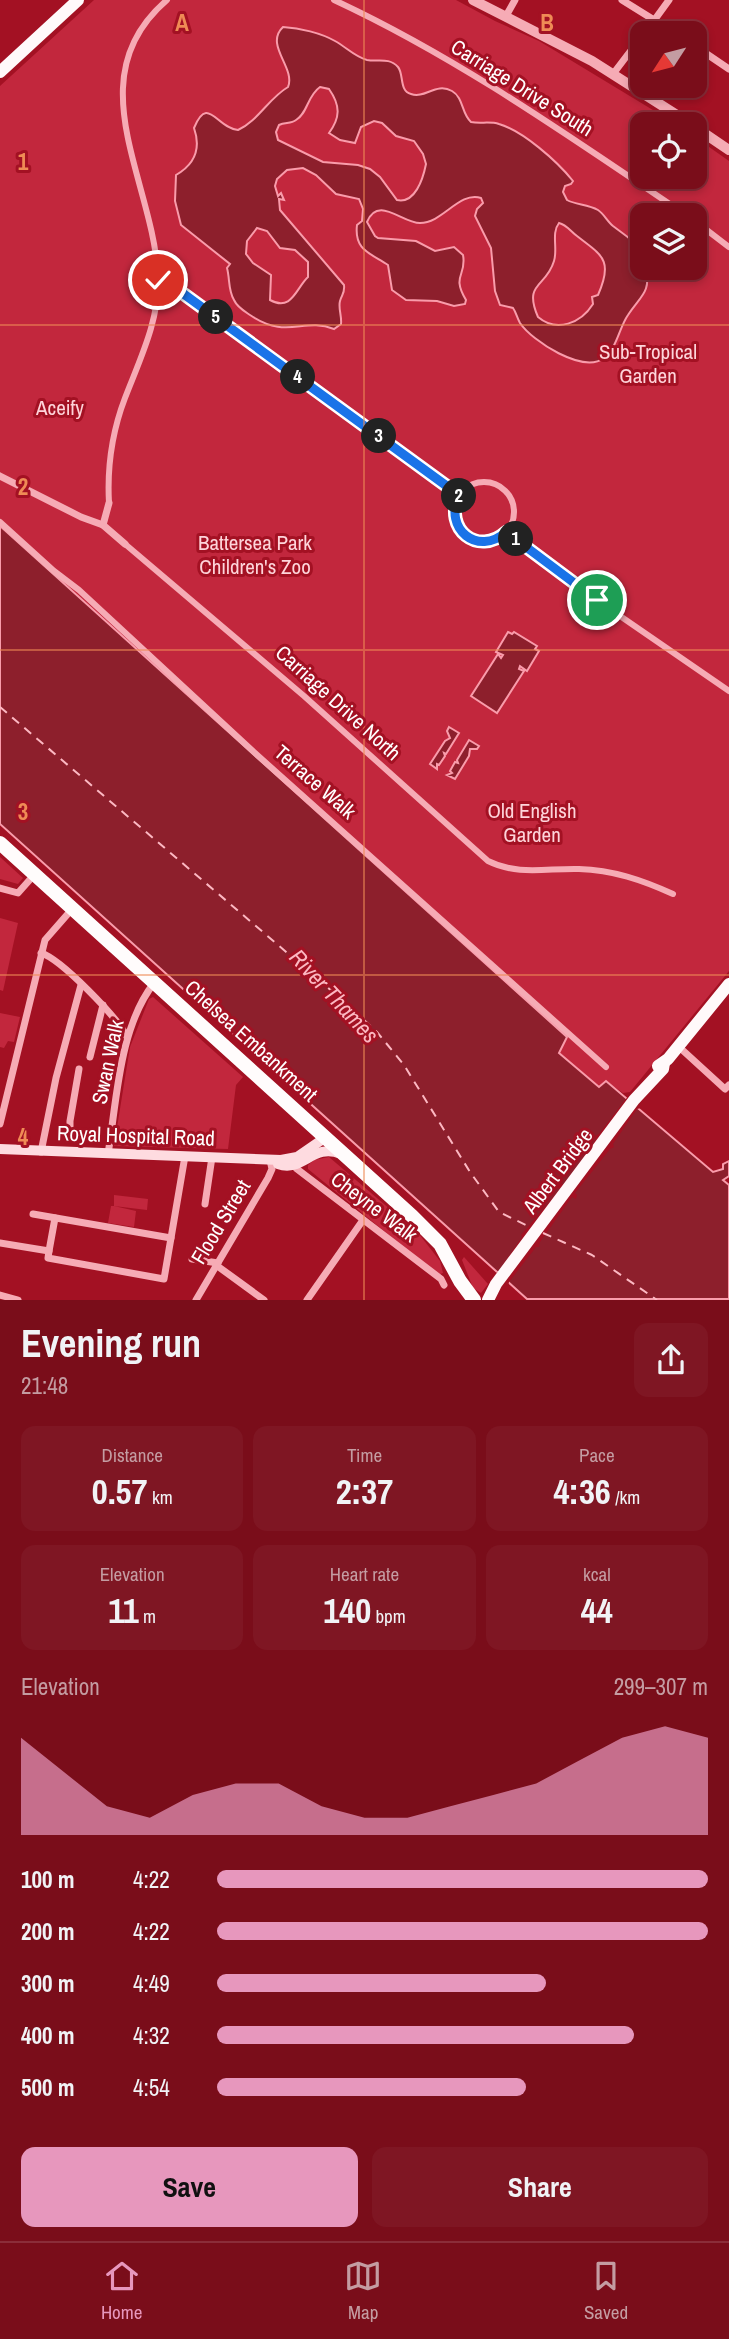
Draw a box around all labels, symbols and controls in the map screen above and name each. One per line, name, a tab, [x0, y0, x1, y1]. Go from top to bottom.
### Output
text: A	[175, 7, 189, 38]
text: B	[540, 7, 554, 38]
north arrow	[630, 21, 707, 98]
map controls	[630, 21, 707, 280]
street label: Carriage Drive South	[446, 32, 599, 143]
button: locate	[630, 112, 707, 189]
text: 1	[18, 146, 29, 177]
button: layers	[630, 203, 707, 280]
pin	[128, 250, 188, 310]
icon: check	[139, 261, 177, 299]
pin: 5	[198, 300, 234, 334]
text: 5	[211, 303, 220, 329]
park label: Sub-Tropical Garden	[599, 337, 697, 390]
pin: 4	[280, 360, 316, 394]
text: 4	[293, 363, 302, 389]
park label: Aceify	[35, 393, 84, 422]
pin: 3	[362, 418, 396, 453]
text: 3	[374, 422, 383, 448]
text: 2	[18, 471, 28, 502]
pin: 2	[442, 478, 476, 514]
text: 2	[454, 482, 463, 508]
pin: 1	[498, 522, 534, 556]
text: 1	[511, 525, 520, 551]
park label: Battersea Park Children's Zoo	[198, 528, 312, 581]
pin	[567, 570, 627, 630]
icon: arrive	[578, 581, 616, 619]
street label: Carriage Drive North	[269, 638, 407, 767]
street label: Terrace Walk	[268, 738, 363, 826]
text: 3	[18, 796, 28, 827]
park label: Old English Garden	[487, 796, 577, 849]
water label: River Thames	[283, 942, 386, 1049]
street label: Chelsea Embankment	[179, 973, 324, 1108]
street label: Swan Walk	[84, 1017, 131, 1107]
street label: Royal Hospital Road	[57, 1118, 215, 1153]
text: 4	[18, 1121, 29, 1152]
street label: Albert Bridge	[515, 1122, 599, 1220]
street label: Cheyne Walk	[325, 1164, 424, 1249]
street label: Flood Street	[184, 1174, 257, 1269]
text: Evening run	[21, 1318, 201, 1369]
button: share	[634, 1323, 708, 1397]
text: 21:48	[21, 1370, 68, 1401]
text: Distance	[101, 1442, 163, 1468]
text: Time	[347, 1442, 382, 1468]
text: Pace	[579, 1442, 615, 1468]
text: 0.57	[92, 1468, 148, 1515]
text: 2:37	[336, 1468, 393, 1515]
text: 4:36	[553, 1468, 611, 1515]
text: km	[148, 1484, 173, 1510]
text: /km	[611, 1484, 640, 1510]
text: Elevation	[100, 1561, 165, 1587]
text: Heart rate	[330, 1561, 399, 1587]
text: kcal	[583, 1561, 611, 1587]
text: 11	[108, 1587, 139, 1634]
text: 140	[323, 1587, 371, 1634]
text: 44	[581, 1587, 613, 1634]
text: m	[139, 1603, 156, 1629]
text: bpm	[371, 1603, 406, 1629]
text: Elevation	[21, 1671, 100, 1702]
text: 299–307 m	[614, 1671, 708, 1702]
text: 100 m	[21, 1864, 74, 1895]
text: 4:22	[133, 1864, 170, 1895]
text: 200 m	[21, 1916, 74, 1947]
text: 4:22	[133, 1916, 170, 1947]
text: 300 m	[21, 1968, 74, 1999]
text: 4:49	[133, 1968, 170, 1999]
text: 400 m	[21, 2020, 74, 2051]
text: 4:32	[133, 2020, 170, 2051]
text: 500 m	[21, 2072, 74, 2103]
text: 4:54	[133, 2072, 170, 2103]
button: Save	[21, 2147, 358, 2227]
button: Share	[372, 2147, 708, 2227]
tab: Home	[101, 2257, 142, 2325]
tab: Map	[344, 2257, 382, 2325]
tab: Saved	[584, 2257, 628, 2325]

